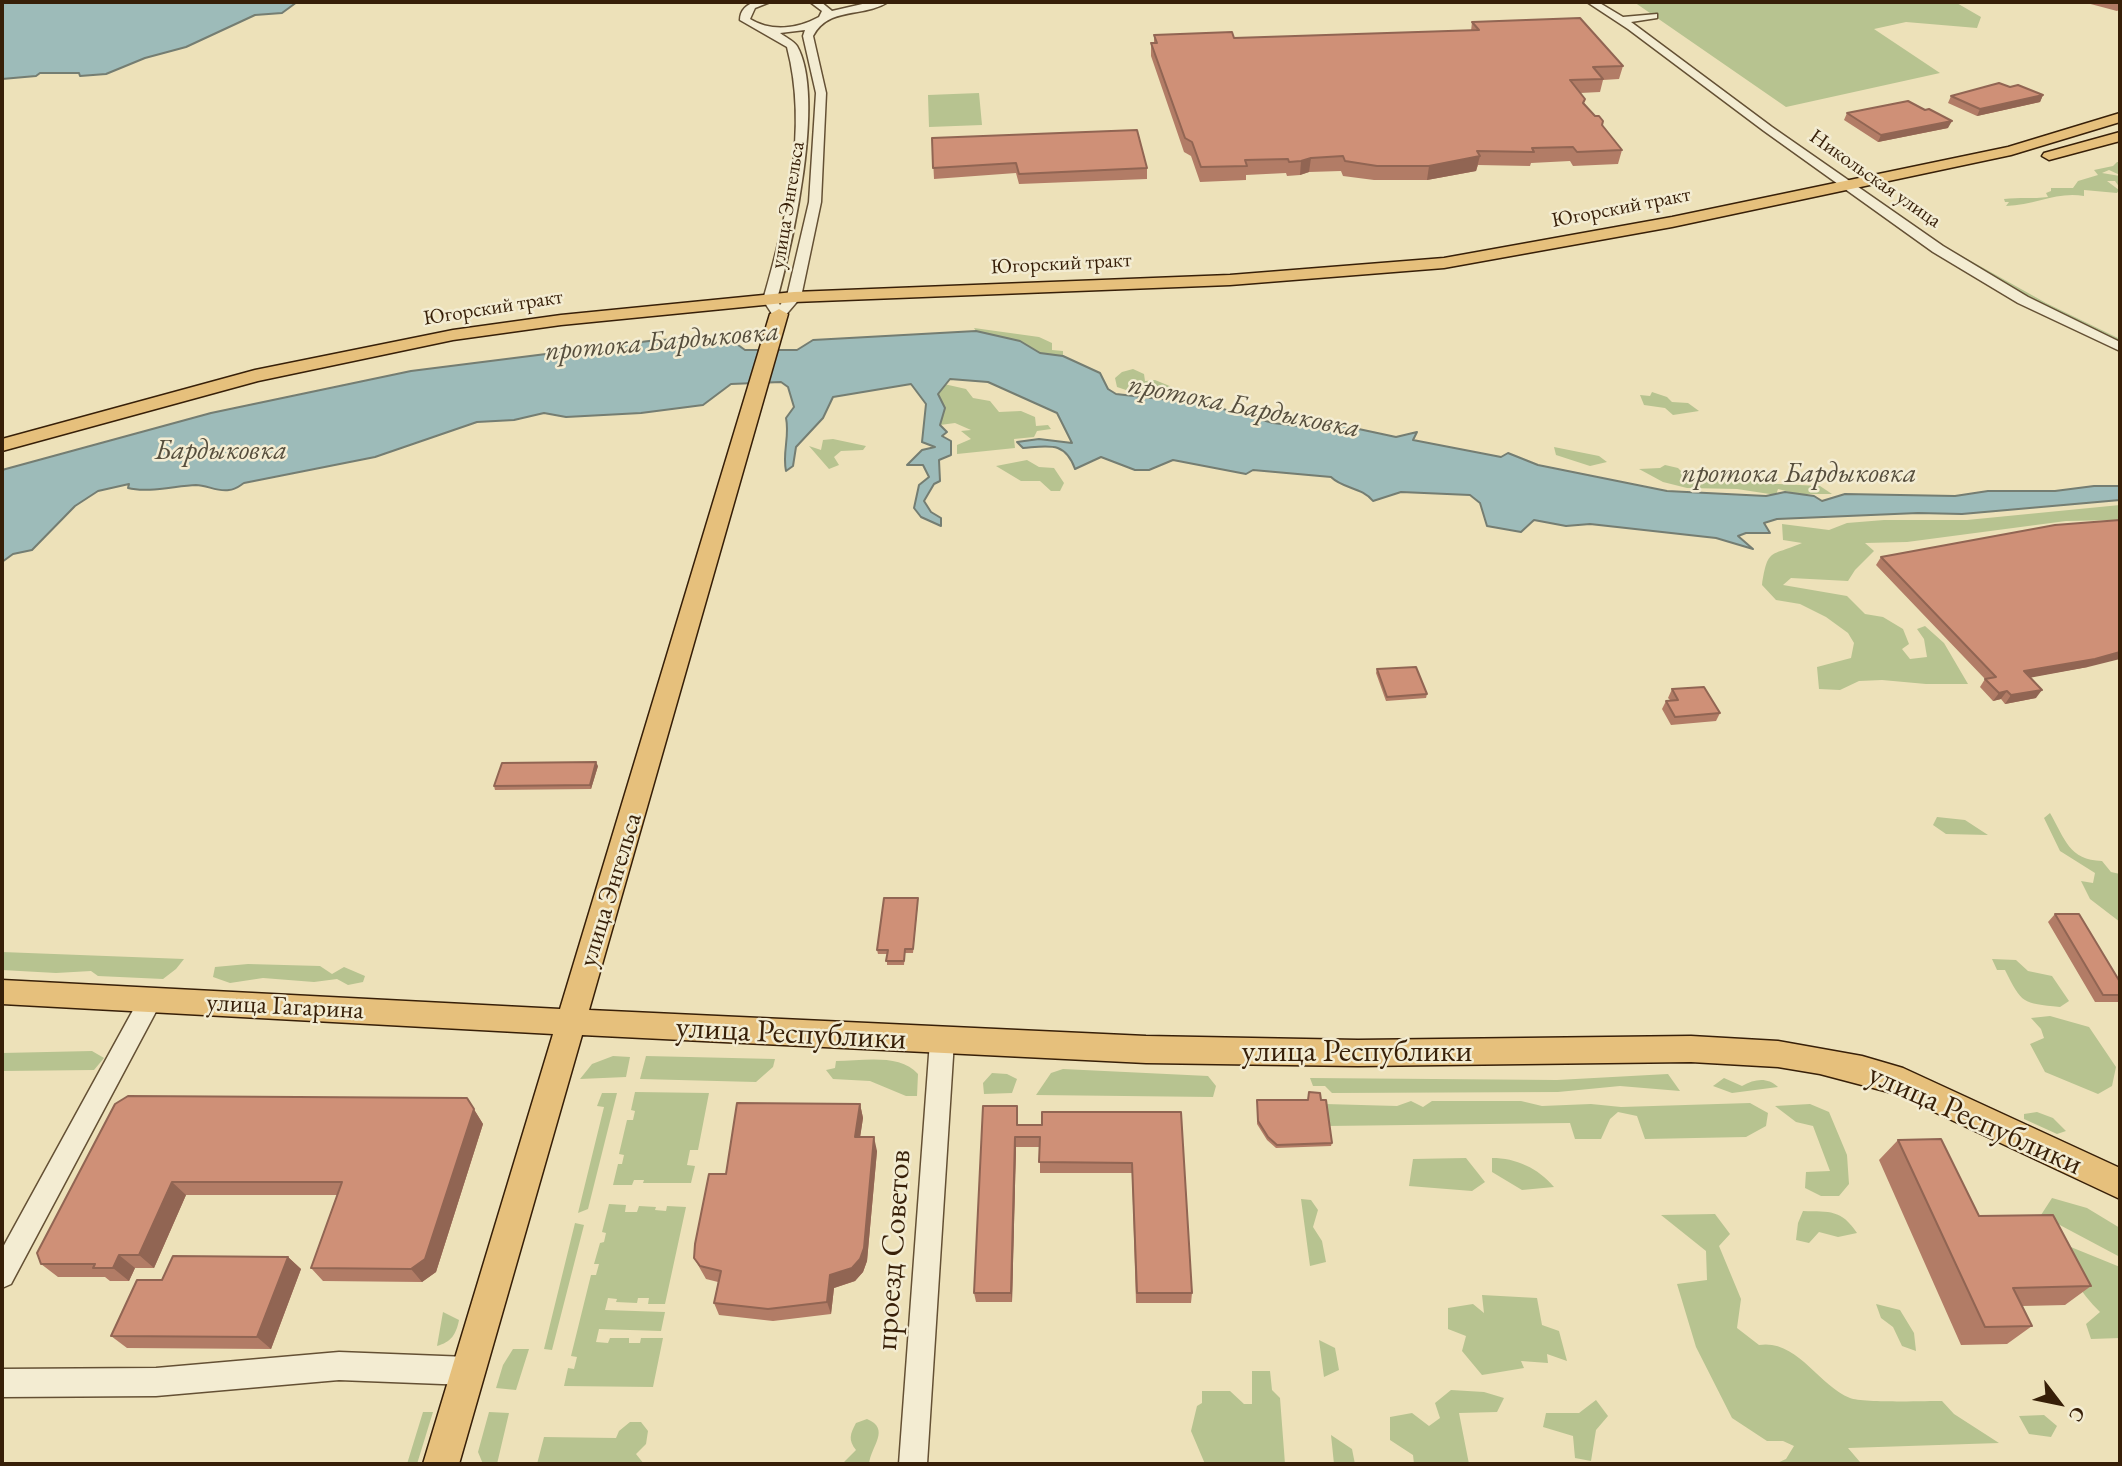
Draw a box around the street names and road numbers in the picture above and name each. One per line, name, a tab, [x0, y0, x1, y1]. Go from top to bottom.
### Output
street label: Никольская улица	[1804, 124, 1946, 234]
street label: улица Энгельса	[765, 139, 811, 271]
street label: Югорский тракт	[1549, 182, 1693, 234]
street label: Югорский тракт	[990, 248, 1132, 280]
street label: Югорский тракт	[421, 285, 565, 331]
street label: улица Энгельса	[573, 809, 649, 971]
street label: улица Гагарина	[205, 987, 365, 1027]
street label: улица Республики	[675, 1009, 907, 1059]
street label: улица Республики	[1242, 1033, 1472, 1071]
street label: улица Республики	[1862, 1056, 2088, 1184]
street label: проезд Советов	[868, 1148, 920, 1352]

